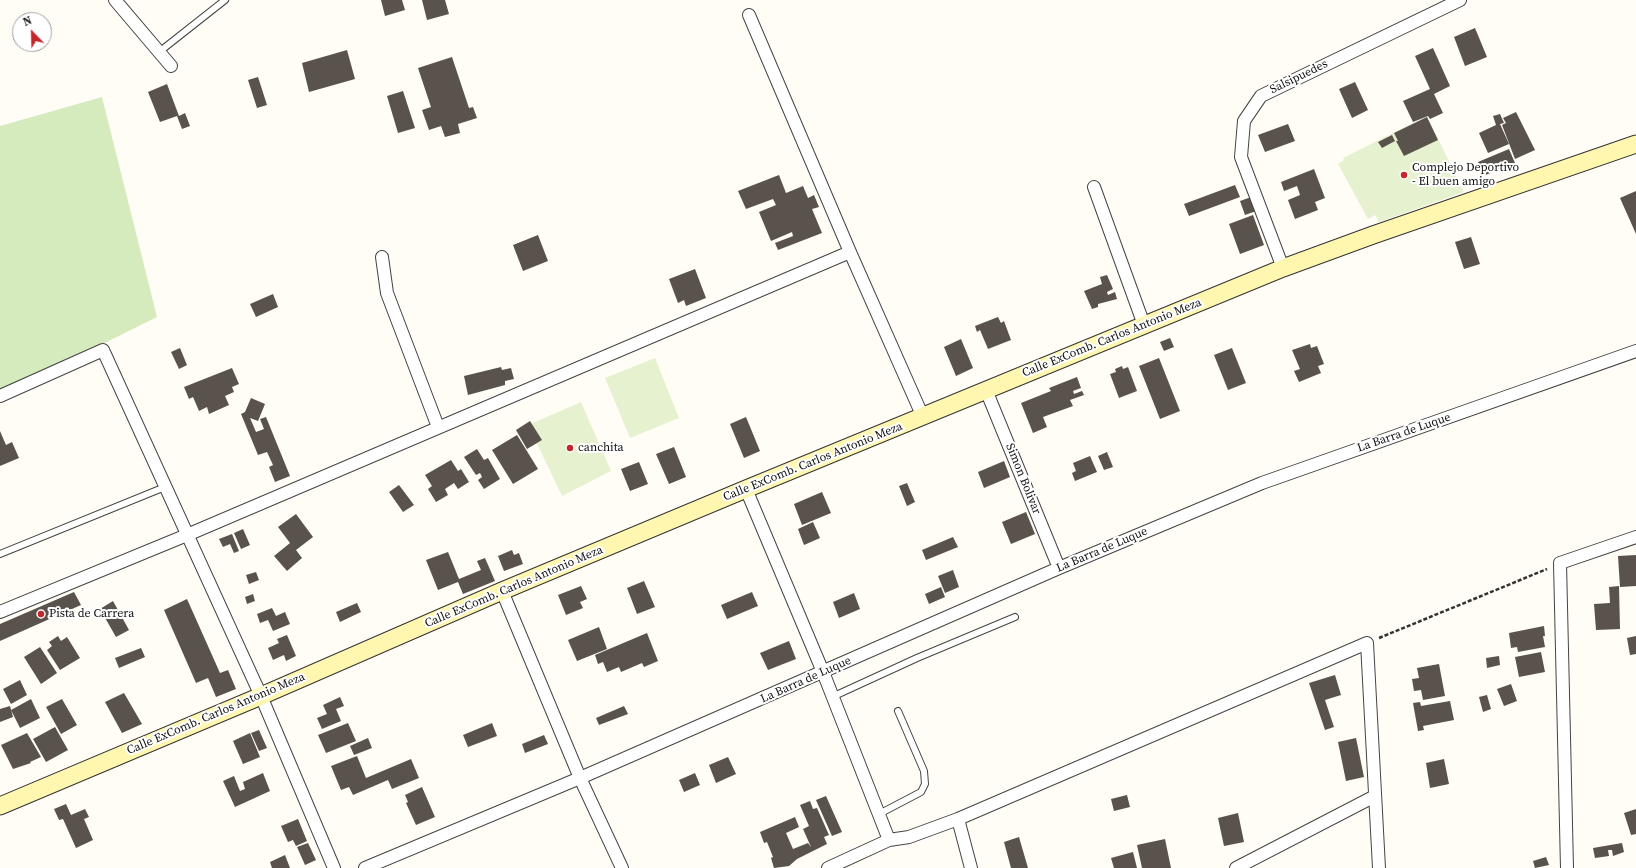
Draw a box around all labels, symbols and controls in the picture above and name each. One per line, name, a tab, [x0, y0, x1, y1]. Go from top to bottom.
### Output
north arrow	[12, 12, 52, 52]
text: N	[21, 13, 34, 30]
street label: Salsipuedes	[1268, 57, 1330, 97]
place label: Complejo Deportivo - El buen amigo	[1412, 161, 1519, 189]
marker: Complejo Deportivo - El buen amigo	[1399, 170, 1409, 180]
street label: Calle ExComb. Carlos Antonio Meza	[1020, 295, 1204, 381]
street label: La Barra de Luque	[1355, 410, 1453, 456]
street label: Calle ExComb. Carlos Antonio Meza	[721, 419, 905, 505]
place label: canchita	[578, 441, 624, 455]
street label: Simon Bolivar	[1002, 441, 1044, 517]
marker: canchita	[565, 443, 575, 453]
street label: La Barra de Luque	[1054, 524, 1150, 576]
street label: Calle ExComb. Carlos Antonio Meza	[423, 543, 605, 631]
place label: Pista de Carrera	[49, 607, 134, 621]
marker: Pista de Carrera	[36, 609, 46, 619]
street label: La Barra de Luque	[758, 654, 854, 706]
street label: Calle ExComb. Carlos Antonio Meza	[125, 670, 307, 758]

